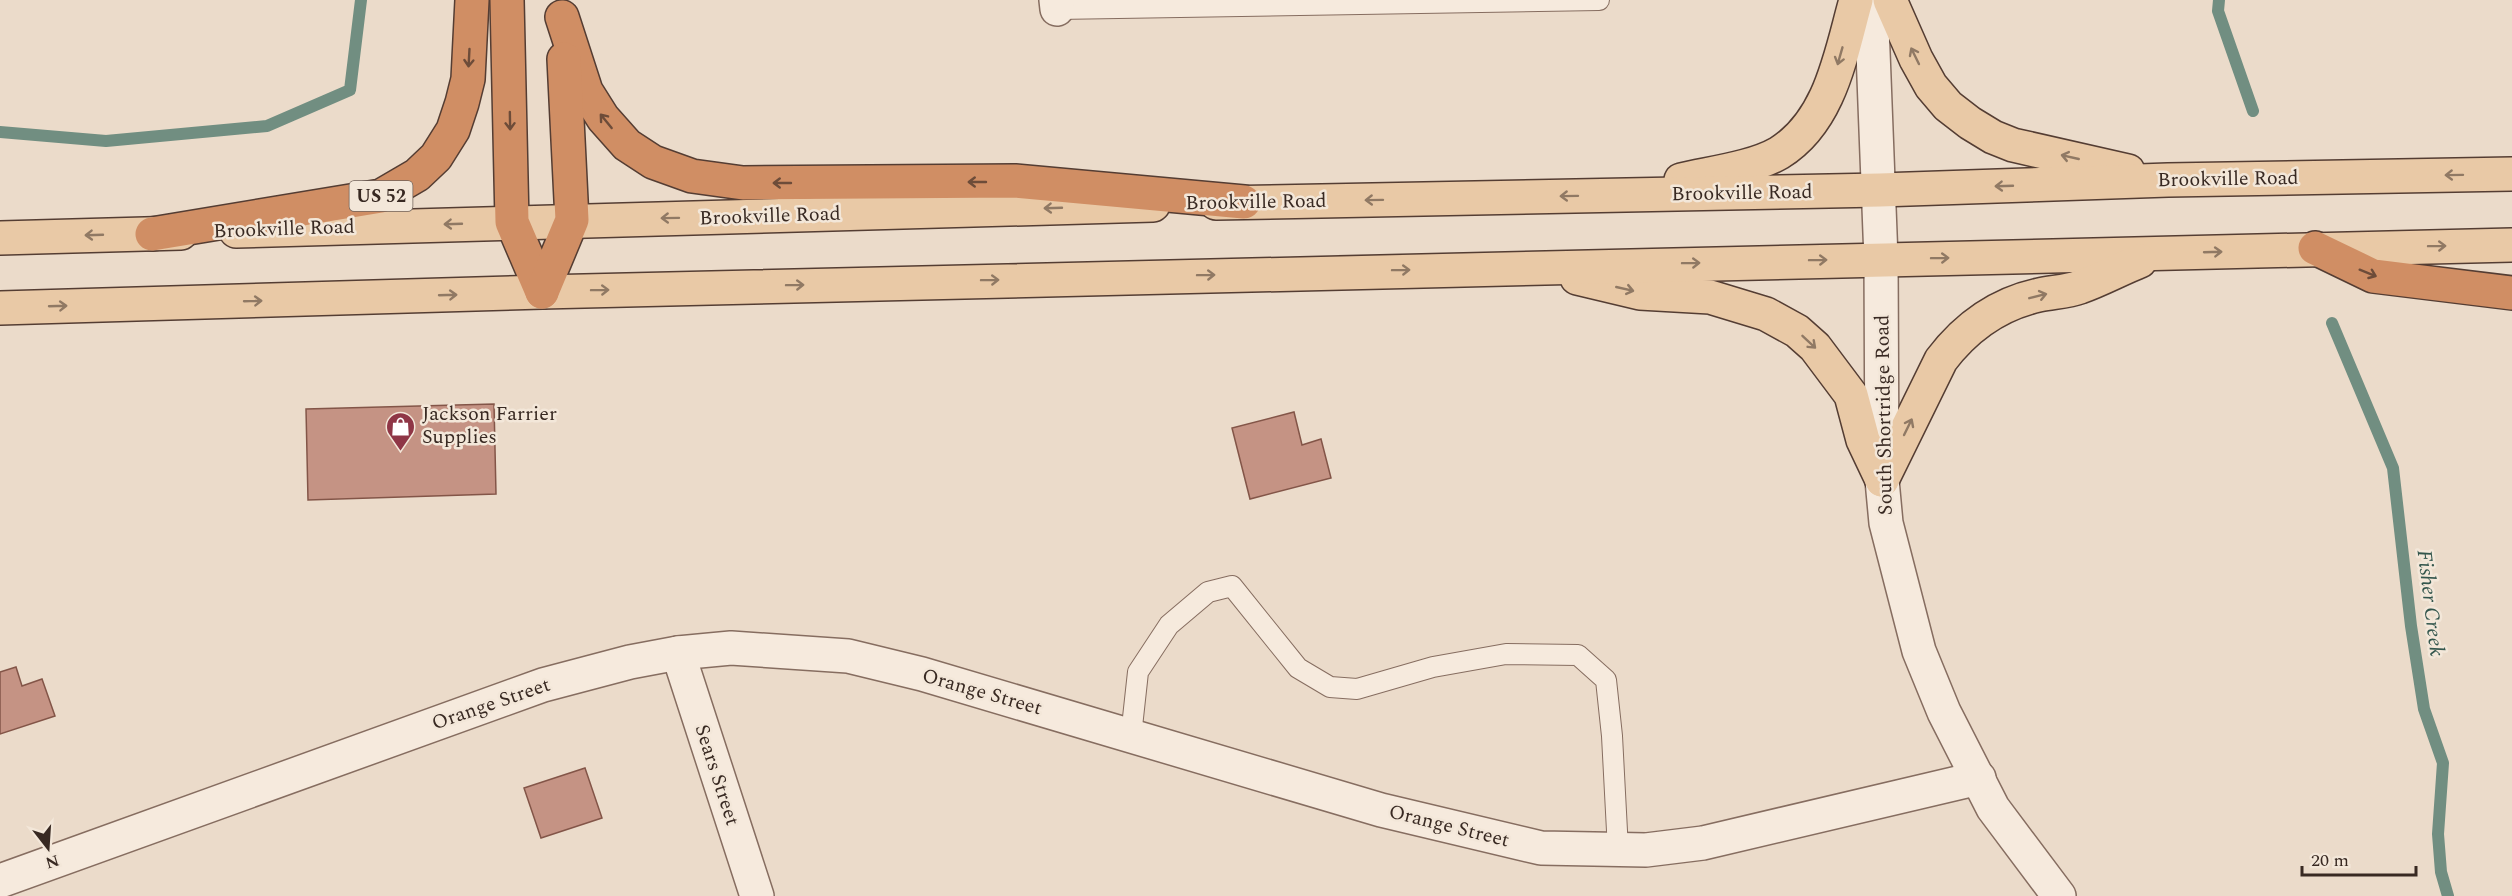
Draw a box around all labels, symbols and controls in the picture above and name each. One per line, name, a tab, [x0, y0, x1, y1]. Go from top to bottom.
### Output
one-way arrow	[1834, 46, 1845, 65]
one-way arrow	[1908, 47, 1920, 65]
one-way arrow	[464, 48, 475, 68]
one-way arrow	[504, 111, 516, 131]
one-way arrow	[600, 113, 613, 129]
one-way arrow	[2061, 150, 2080, 162]
street label: Brookville Road	[2157, 163, 2299, 195]
one-way arrow	[2444, 169, 2464, 181]
one-way arrow	[967, 176, 987, 188]
one-way arrow	[772, 177, 792, 189]
street label: Brookville Road	[1671, 177, 1813, 209]
one-way arrow	[1995, 180, 2015, 191]
road number: US 52	[350, 181, 412, 211]
street label: Brookville Road	[1185, 186, 1327, 218]
one-way arrow	[1560, 190, 1580, 202]
one-way arrow	[1365, 194, 1385, 206]
street label: Brookville Road	[699, 199, 841, 233]
one-way arrow	[1044, 202, 1064, 213]
street label: Brookville Road	[213, 212, 355, 246]
one-way arrow	[660, 213, 680, 224]
one-way arrow	[444, 218, 464, 229]
one-way arrow	[85, 230, 105, 241]
one-way arrow	[2426, 240, 2446, 252]
one-way arrow	[2202, 246, 2222, 257]
one-way arrow	[1929, 252, 1949, 264]
one-way arrow	[1808, 255, 1828, 266]
one-way arrow	[1680, 258, 1700, 269]
one-way arrow	[1390, 265, 1410, 276]
one-way arrow	[2358, 268, 2376, 279]
one-way arrow	[1195, 270, 1215, 281]
one-way arrow	[980, 275, 1000, 286]
one-way arrow	[785, 280, 805, 291]
one-way arrow	[590, 284, 610, 296]
one-way arrow	[1615, 284, 1635, 295]
one-way arrow	[438, 289, 458, 301]
one-way arrow	[2029, 289, 2048, 301]
one-way arrow	[243, 295, 263, 306]
one-way arrow	[48, 301, 68, 312]
street label: South Shortridge Road	[1867, 314, 1901, 516]
one-way arrow	[1801, 335, 1816, 349]
place label: Jackson Farrier Supplies	[422, 399, 557, 452]
shop icon: Jackson Farrier Supplies	[385, 410, 417, 452]
one-way arrow	[1902, 419, 1914, 437]
water label: Fisher Creek	[2408, 548, 2452, 658]
street label: Orange Street	[919, 661, 1045, 723]
street label: Orange Street	[428, 670, 554, 738]
street label: Sears Street	[687, 721, 747, 829]
street label: Orange Street	[1385, 797, 1513, 855]
north arrow	[18, 818, 78, 878]
scale bar	[2302, 839, 2416, 877]
text: 20 m	[2311, 847, 2349, 874]
text: N	[42, 848, 62, 875]

